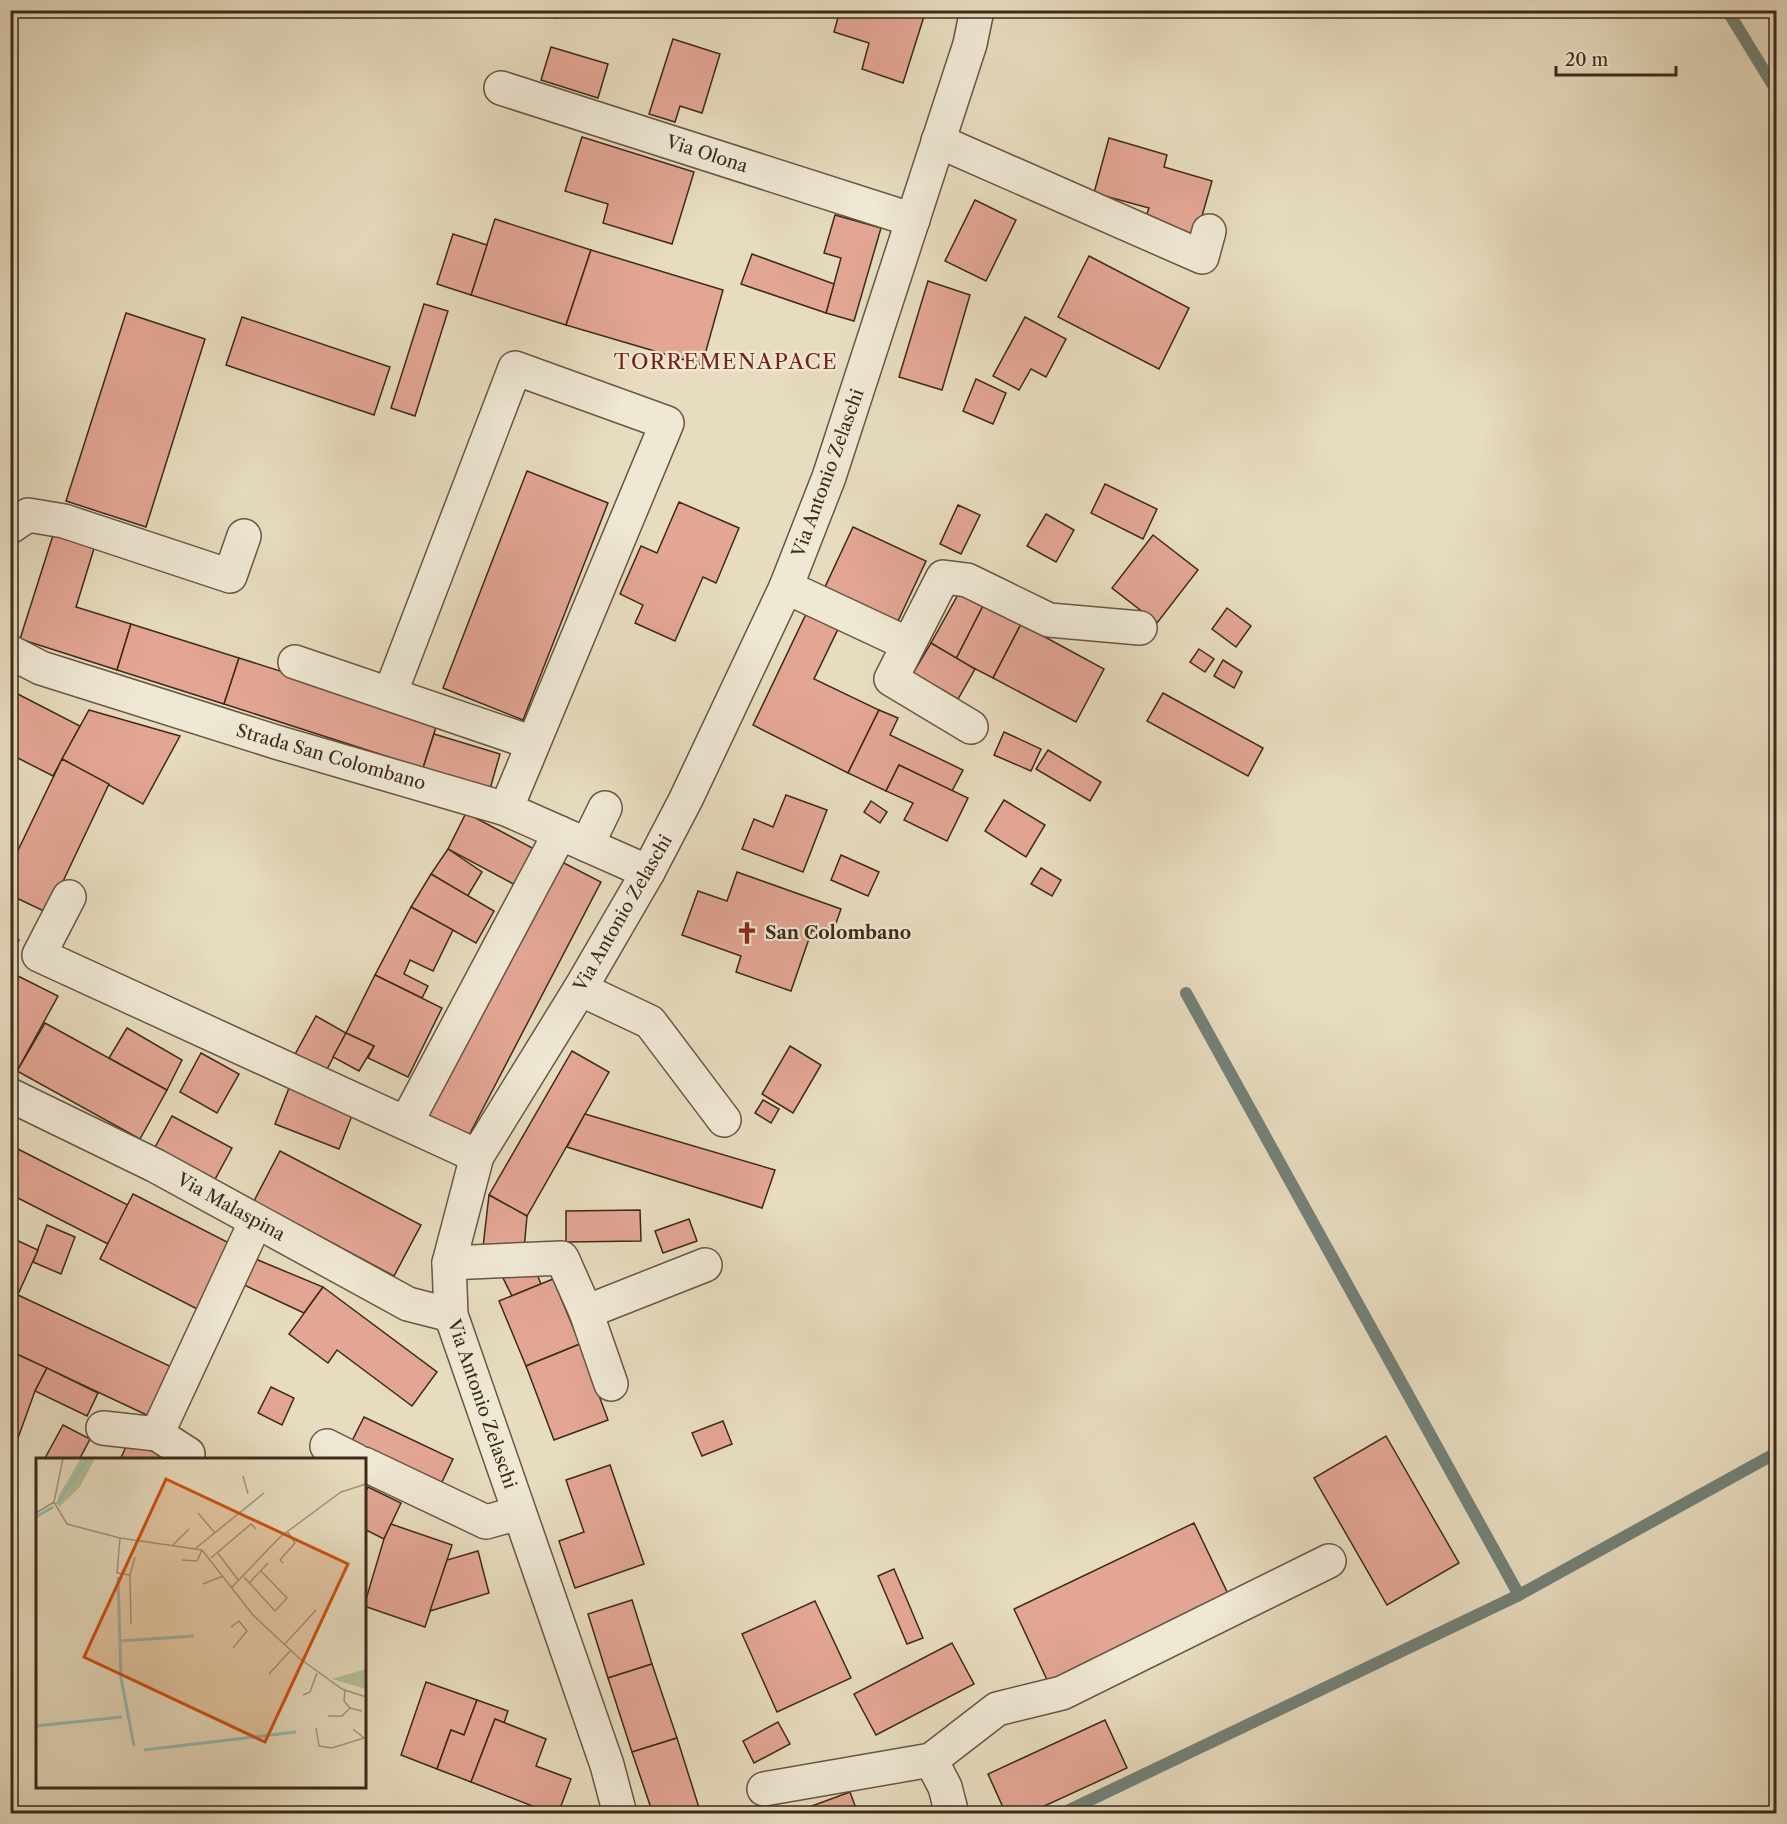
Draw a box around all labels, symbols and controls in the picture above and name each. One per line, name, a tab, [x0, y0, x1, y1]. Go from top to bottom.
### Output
scale bar	[1556, 39, 1676, 77]
text: 20 m	[1565, 49, 1609, 71]
street label: Via Olona	[662, 130, 751, 178]
district label: TORREMENAPACE	[614, 349, 838, 374]
street label: Via Antonio Zelaschi	[787, 385, 869, 561]
street label: Strada San Colombano	[234, 719, 428, 795]
street label: Via Antonio Zelaschi	[569, 830, 677, 996]
church icon: San Colombano	[734, 920, 760, 946]
place label: San Colombano	[765, 922, 911, 944]
street label: Via Malaspina	[172, 1168, 289, 1246]
street label: Via Antonio Zelaschi	[442, 1316, 521, 1492]
inset map	[36, 1458, 366, 1788]

